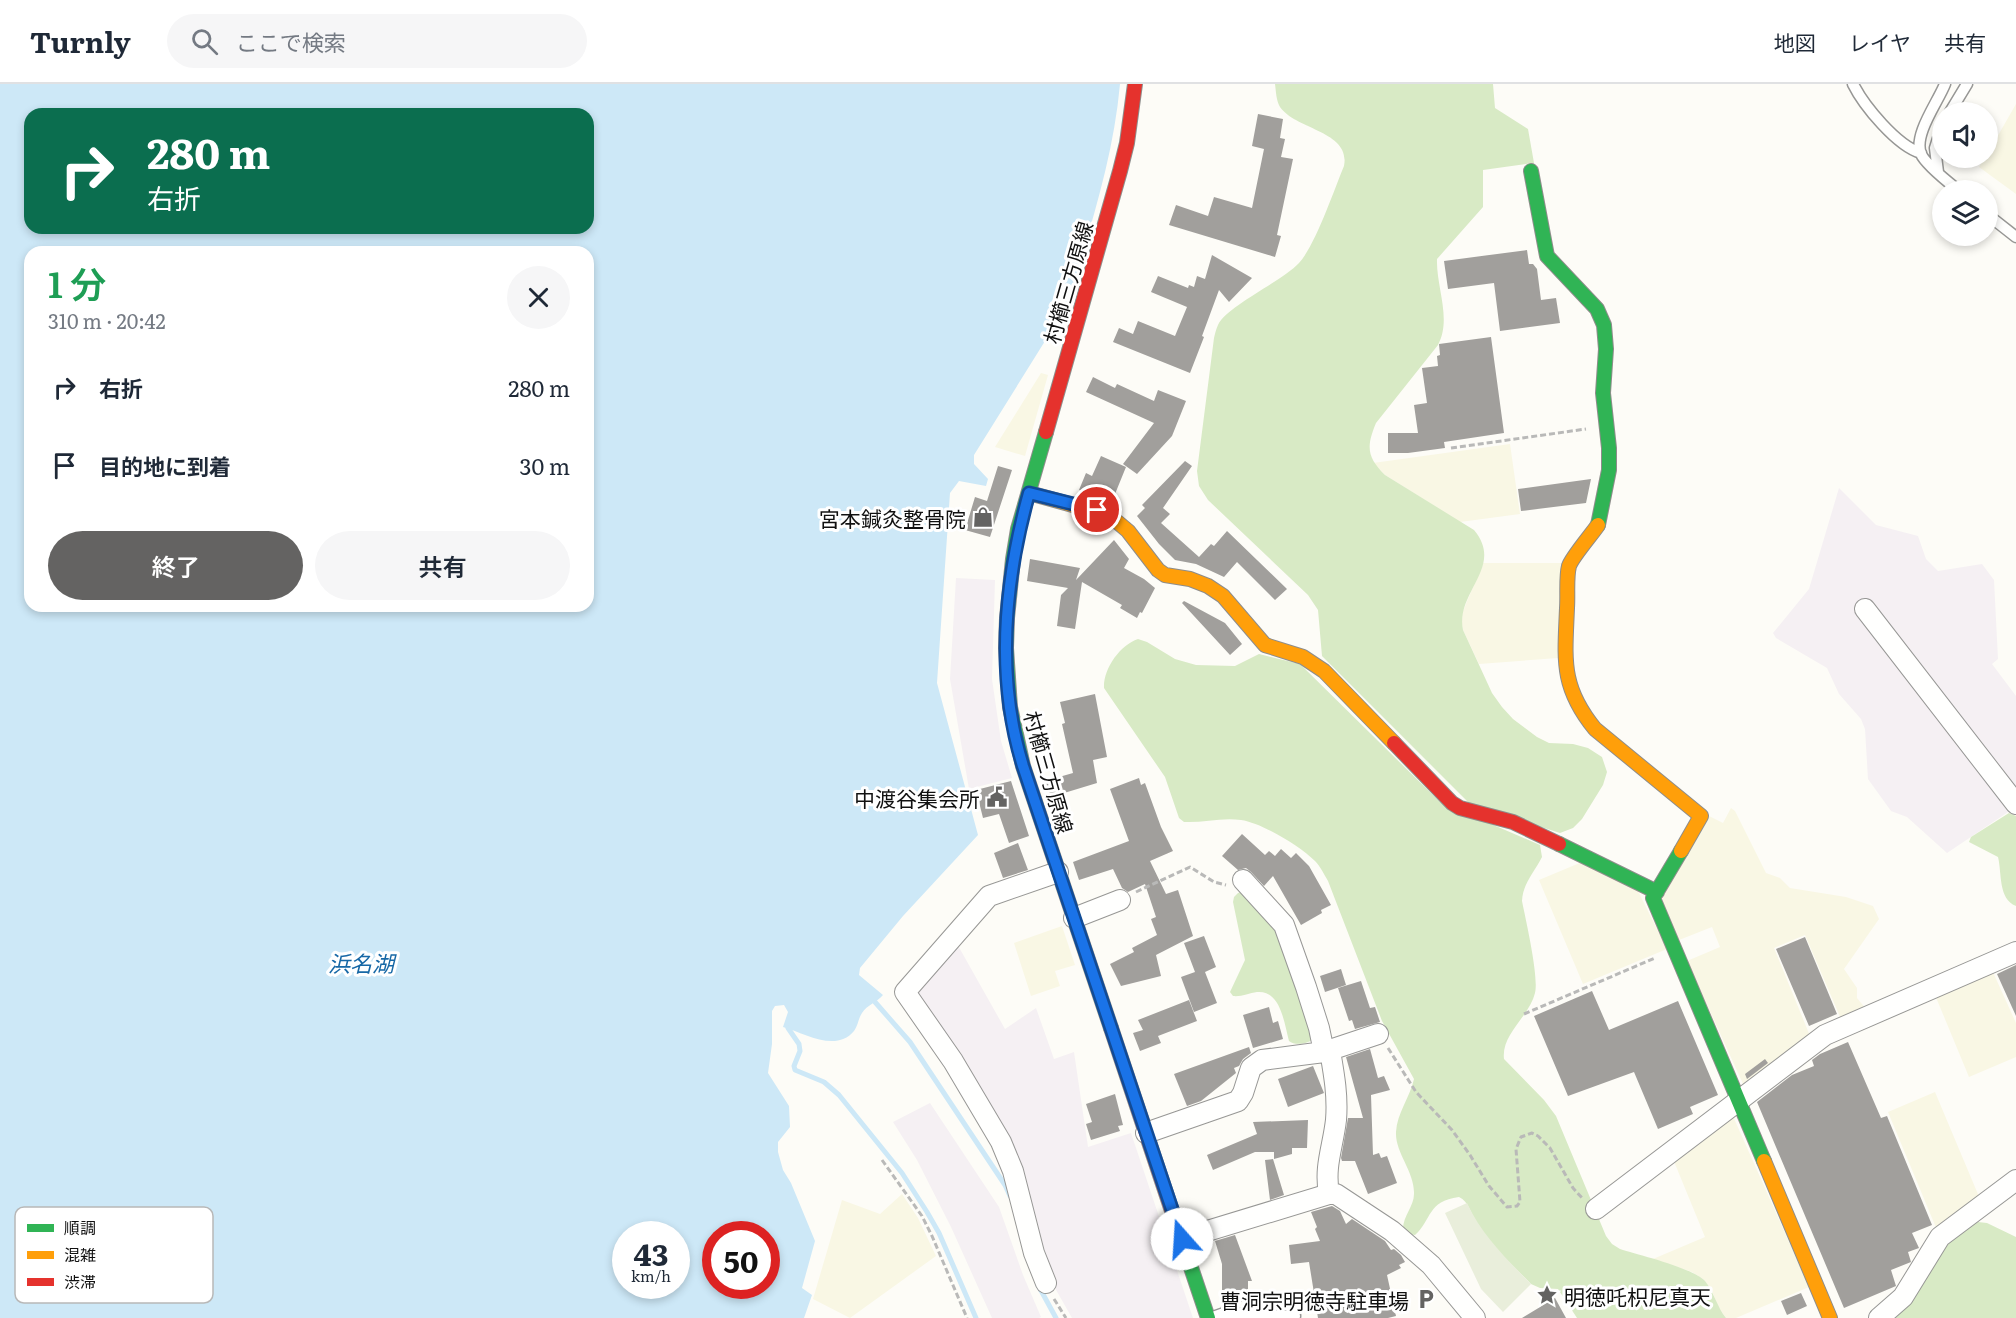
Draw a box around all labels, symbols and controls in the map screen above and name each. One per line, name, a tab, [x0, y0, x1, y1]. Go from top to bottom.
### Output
search box	[167, 14, 587, 68]
text: Turnly	[30, 20, 131, 62]
icon: search	[188, 25, 221, 58]
text: ここで検索	[236, 25, 346, 58]
text: 地図	[1774, 26, 1816, 57]
text: レイヤ	[1849, 26, 1911, 57]
text: 共有	[1944, 26, 1986, 57]
map controls	[1932, 102, 1998, 246]
button: sound	[1932, 102, 1998, 168]
text: 280 m	[147, 120, 270, 182]
icon: right	[48, 132, 126, 210]
text: 右折	[147, 177, 201, 217]
button: layers	[1932, 180, 1998, 246]
street label: 村櫛三方原線	[1035, 217, 1099, 347]
text: 1 分	[48, 256, 106, 309]
button: close	[507, 266, 570, 329]
text: 310 m · 20:42	[48, 305, 166, 335]
icon: right	[48, 371, 81, 404]
text: 右折	[99, 371, 143, 404]
text: 280 m	[508, 371, 570, 404]
icon: arrive	[48, 449, 81, 482]
text: 目的地に到着	[99, 449, 231, 482]
text: 30 m	[520, 449, 570, 482]
pin	[1071, 484, 1122, 535]
icon: arrive	[1080, 493, 1113, 526]
place label: 宮本鍼灸整骨院	[819, 502, 966, 533]
shop icon: 宮本鍼灸整骨院	[971, 505, 995, 529]
button: 終了	[48, 531, 303, 600]
button: 共有	[315, 531, 570, 600]
street label: 村櫛三方原線	[1018, 707, 1082, 837]
place label: 中渡谷集会所	[854, 782, 980, 813]
public building icon: 中渡谷集会所	[985, 785, 1009, 809]
water label: 浜名湖	[328, 946, 397, 979]
legend	[15, 1207, 213, 1303]
position arrow	[1150, 1207, 1214, 1271]
text: 順調	[64, 1215, 96, 1239]
speed limit sign: 50	[702, 1221, 780, 1299]
text: 43	[634, 1231, 668, 1275]
text: 混雑	[64, 1242, 96, 1266]
text: km/h	[631, 1264, 671, 1287]
text: 渋滞	[64, 1269, 96, 1293]
place label: 明徳吒枳尼真天	[1564, 1280, 1711, 1311]
place icon: 明徳吒枳尼真天	[1535, 1283, 1559, 1307]
place label: 曹洞宗明徳寺駐車場	[1220, 1284, 1409, 1315]
parking icon: 曹洞宗明徳寺駐車場	[1414, 1287, 1438, 1311]

